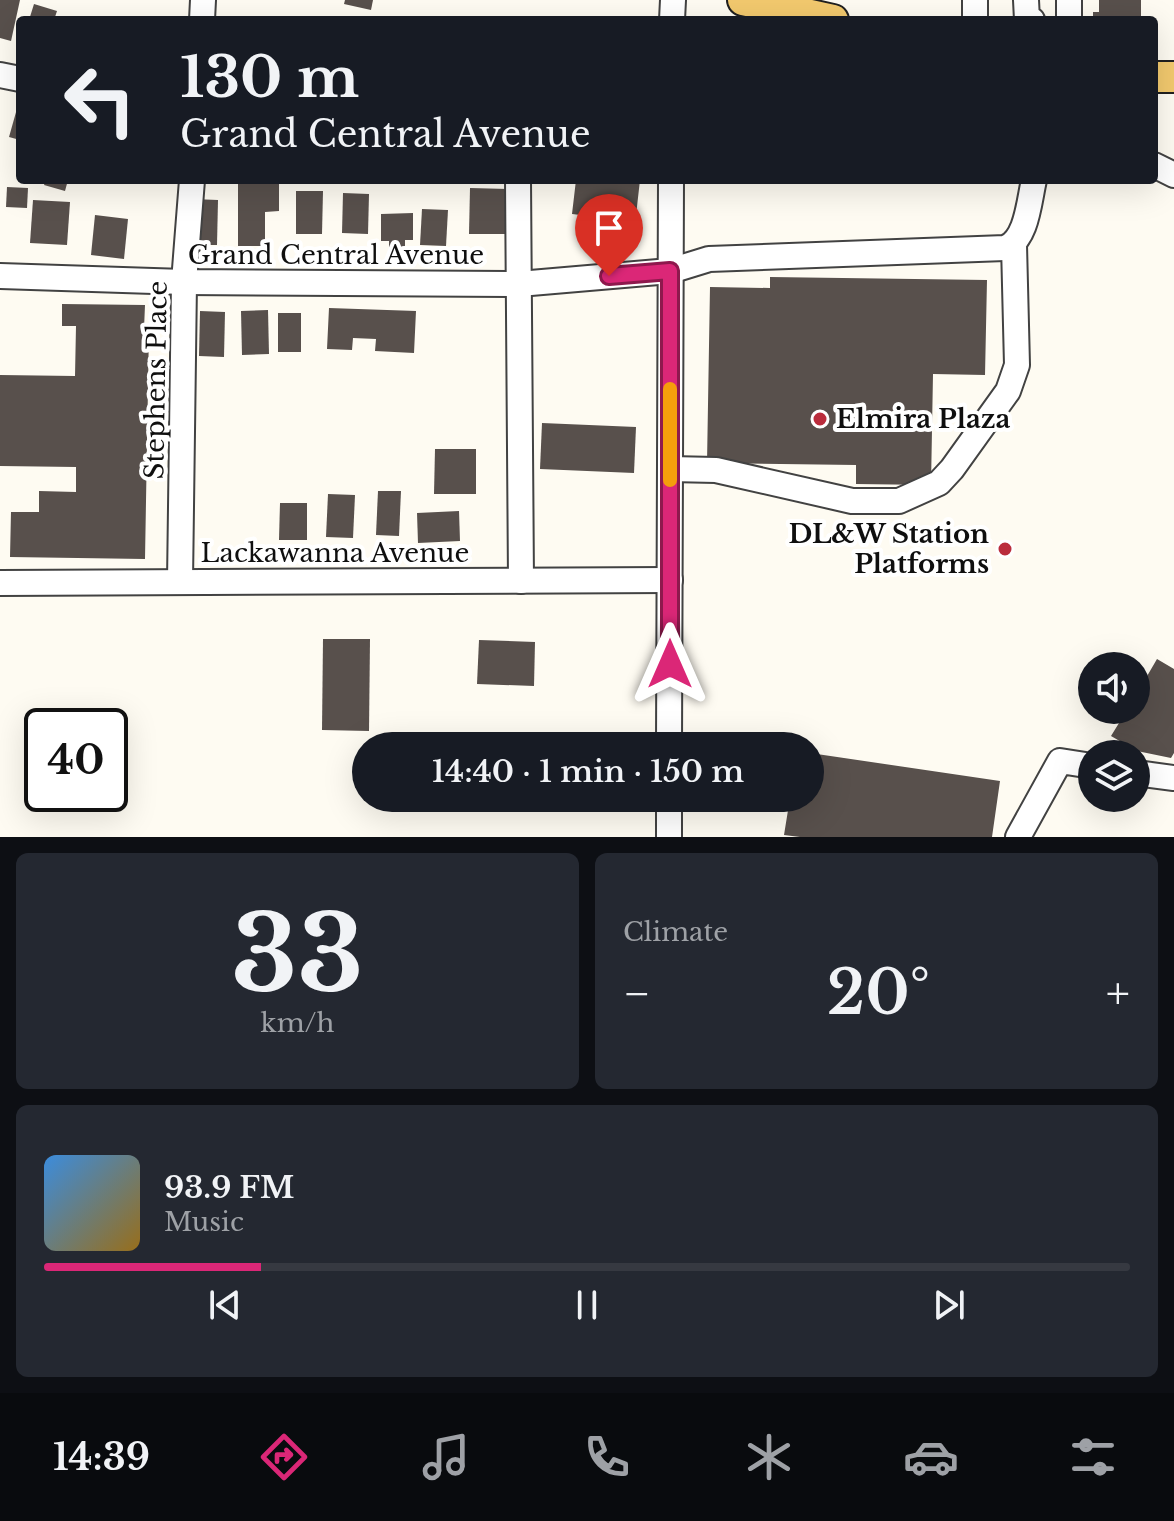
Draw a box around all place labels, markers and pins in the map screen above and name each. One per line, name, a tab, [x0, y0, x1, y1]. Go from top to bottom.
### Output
pin	[575, 194, 643, 276]
place label: Elmira Plaza	[836, 403, 1011, 435]
marker: Elmira Plaza	[811, 410, 829, 428]
place label: DL&W Station Platforms	[788, 518, 989, 580]
marker: DL&W Station Platforms	[996, 540, 1014, 558]

